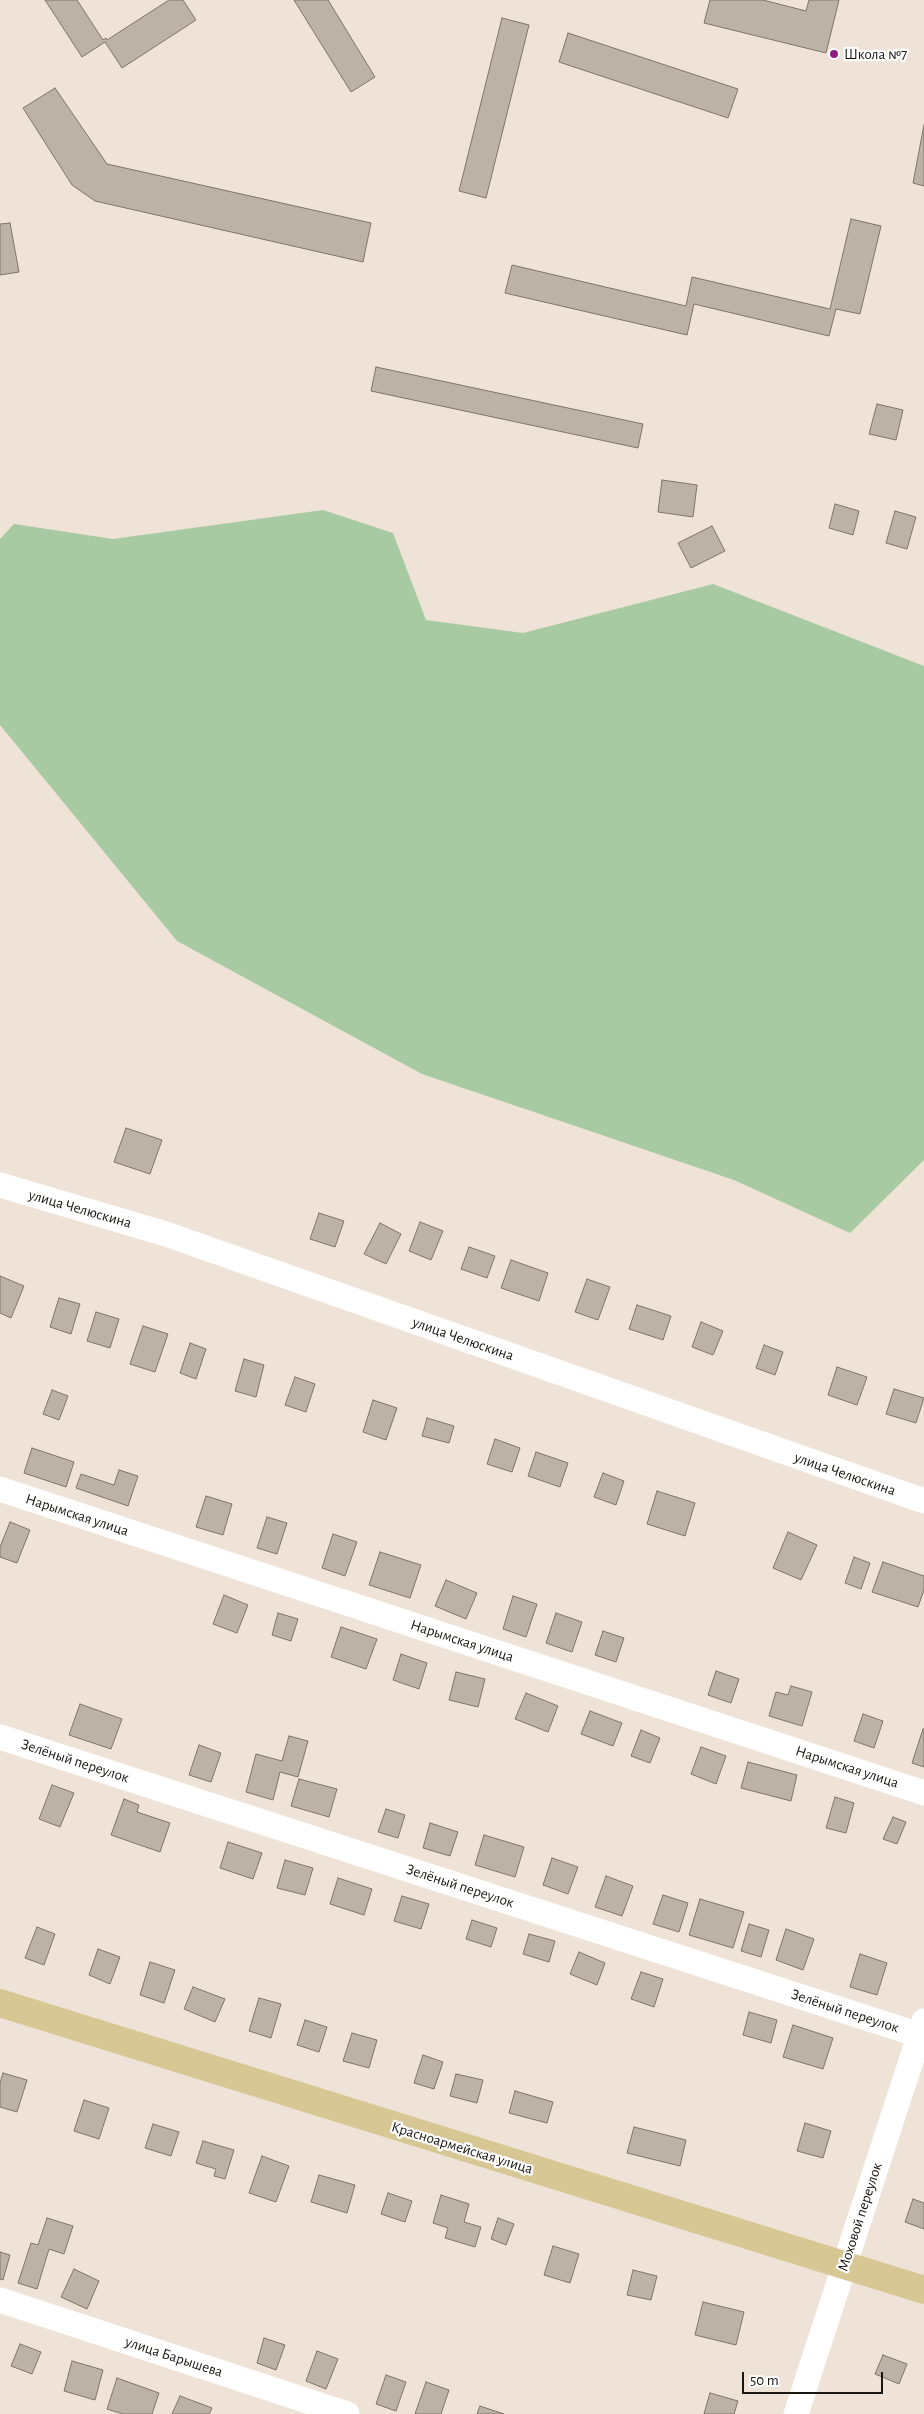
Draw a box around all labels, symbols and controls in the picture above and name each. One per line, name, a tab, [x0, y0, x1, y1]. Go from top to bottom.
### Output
place label: Школа №7	[844, 45, 907, 63]
marker: Школа №7	[828, 48, 840, 60]
street label: улица Челюскина	[27, 1186, 133, 1232]
street label: улица Челюскина	[410, 1313, 516, 1365]
street label: улица Челюскина	[792, 1448, 898, 1500]
street label: Нарымская улица	[23, 1490, 131, 1540]
street label: Нарымская улица	[408, 1616, 516, 1666]
street label: Зелёный переулок	[19, 1735, 131, 1787]
street label: Нарымская улица	[793, 1742, 901, 1792]
street label: Зелёный переулок	[404, 1860, 516, 1912]
street label: Зелёный переулок	[789, 1985, 901, 2037]
street label: Красноармейская улица	[389, 2118, 535, 2178]
street label: Моховой переулок	[834, 2160, 886, 2274]
street label: улица Барышева	[123, 2333, 225, 2381]
scale bar	[744, 2362, 885, 2394]
text: 50 m	[750, 2373, 779, 2388]

